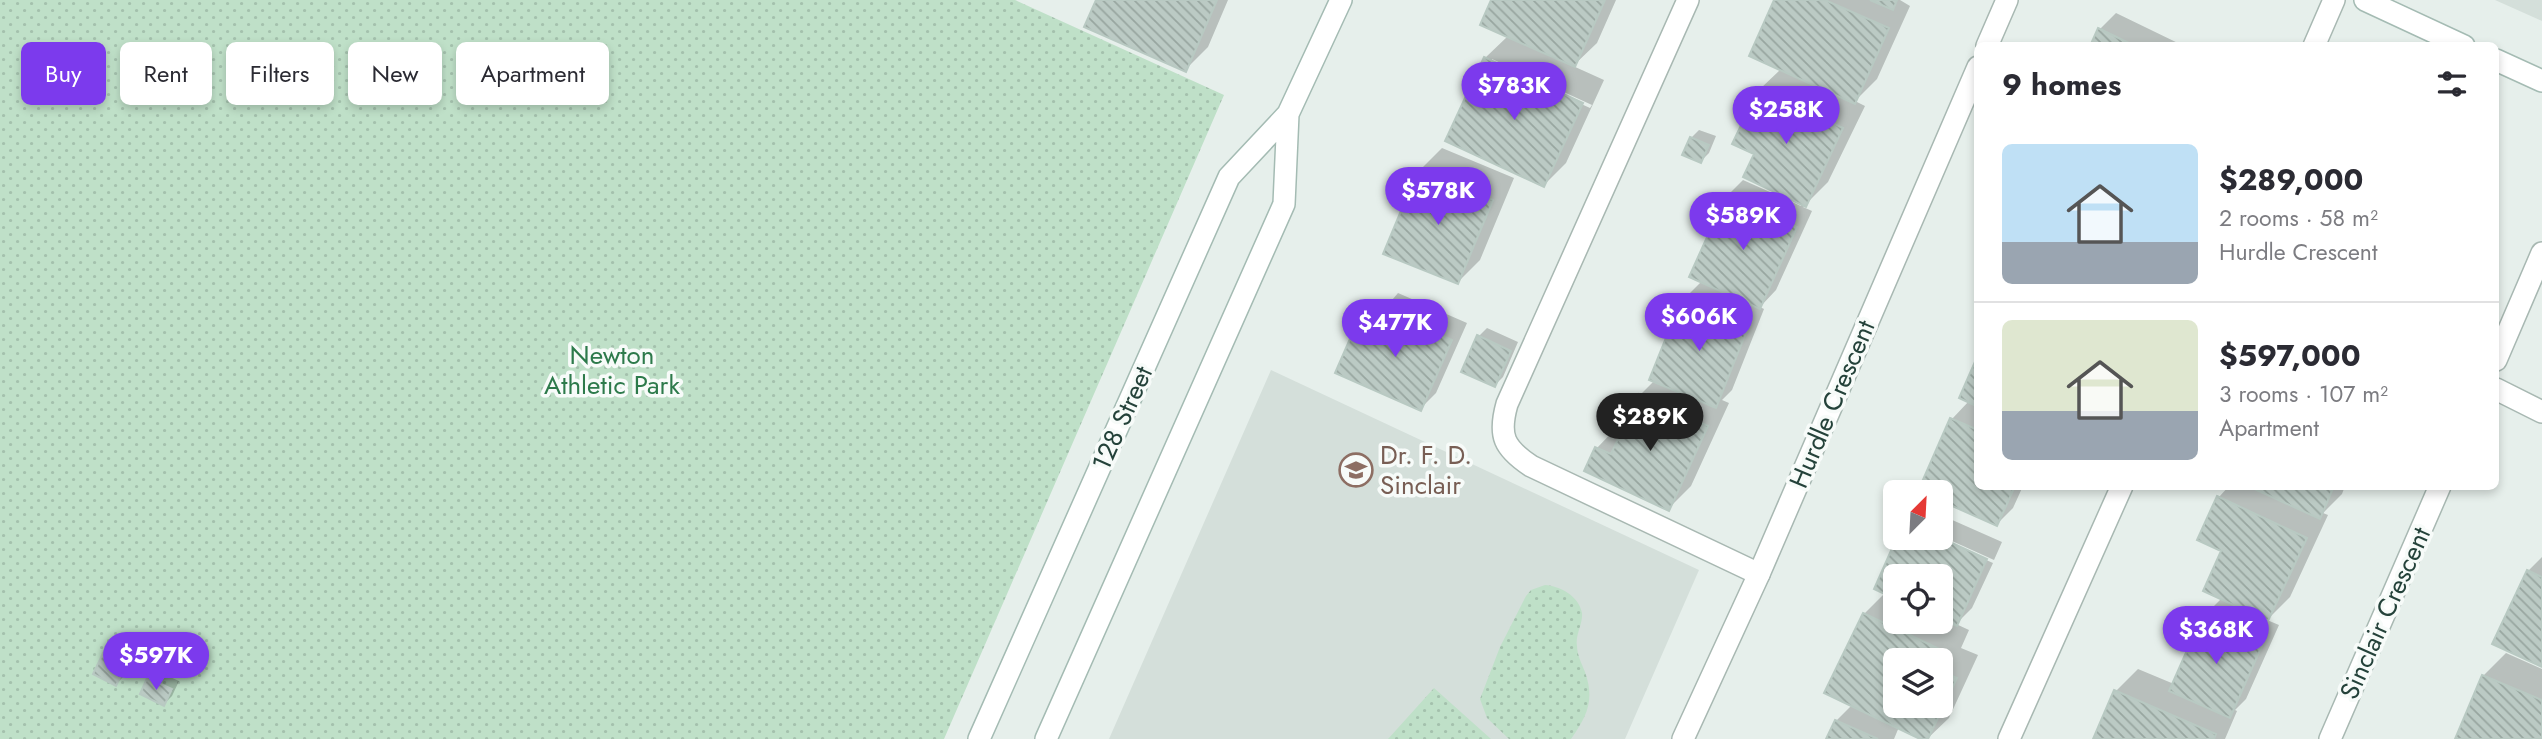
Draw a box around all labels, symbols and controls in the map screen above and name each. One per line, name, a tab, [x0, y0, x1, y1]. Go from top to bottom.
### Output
chip: Buy	[21, 42, 106, 105]
chip: Rent	[120, 42, 212, 105]
chip: Filters	[226, 42, 334, 105]
chip: New	[348, 42, 442, 105]
chip: Apartment	[456, 42, 609, 105]
pin: $783K	[1465, 62, 1563, 122]
text: 9 homes	[2002, 63, 2121, 106]
icon: filters	[2433, 65, 2471, 103]
text: $783K	[1478, 68, 1550, 102]
pin: $258K	[1737, 86, 1835, 146]
text: $258K	[1749, 92, 1823, 126]
text: $289,000	[2219, 158, 2363, 201]
pin: $578K	[1389, 168, 1487, 227]
icon: home	[2058, 172, 2142, 256]
text: $578K	[1401, 173, 1475, 207]
pin: $589K	[1694, 192, 1792, 252]
text: $589K	[1705, 198, 1781, 232]
text: 2 rooms · 58 m²	[2219, 201, 2378, 235]
text: Hurdle Crescent	[2219, 235, 2377, 269]
pin: $606K	[1650, 294, 1748, 353]
text: $606K	[1661, 299, 1737, 333]
pin: $477K	[1346, 300, 1444, 359]
text: $477K	[1358, 305, 1432, 339]
street label: Hurdle Crescent	[1780, 313, 1885, 494]
text: $597,000	[2219, 334, 2361, 377]
park label: Newton Athletic Park	[544, 336, 681, 404]
icon: home	[2058, 348, 2142, 432]
street label: 128 Street	[1082, 359, 1162, 476]
text: 3 rooms · 107 m²	[2219, 377, 2388, 411]
pin: $289K	[1601, 393, 1699, 453]
text: $289K	[1612, 399, 1688, 433]
text: Apartment	[2219, 411, 2319, 445]
place label: Dr. F. D. Sinclair	[1380, 436, 1472, 504]
school or university icon: Dr. F. D. Sinclair	[1337, 451, 1375, 489]
north arrow	[1883, 480, 1953, 550]
map controls	[1883, 480, 1953, 718]
street label: Sinclair Crescent	[2330, 520, 2440, 705]
button: locate	[1883, 564, 1953, 634]
pin: $368K	[2167, 606, 2265, 666]
text: $368K	[2179, 612, 2253, 646]
pin: $597K	[107, 632, 205, 692]
text: $597K	[119, 638, 193, 672]
button: layers	[1883, 648, 1953, 718]

